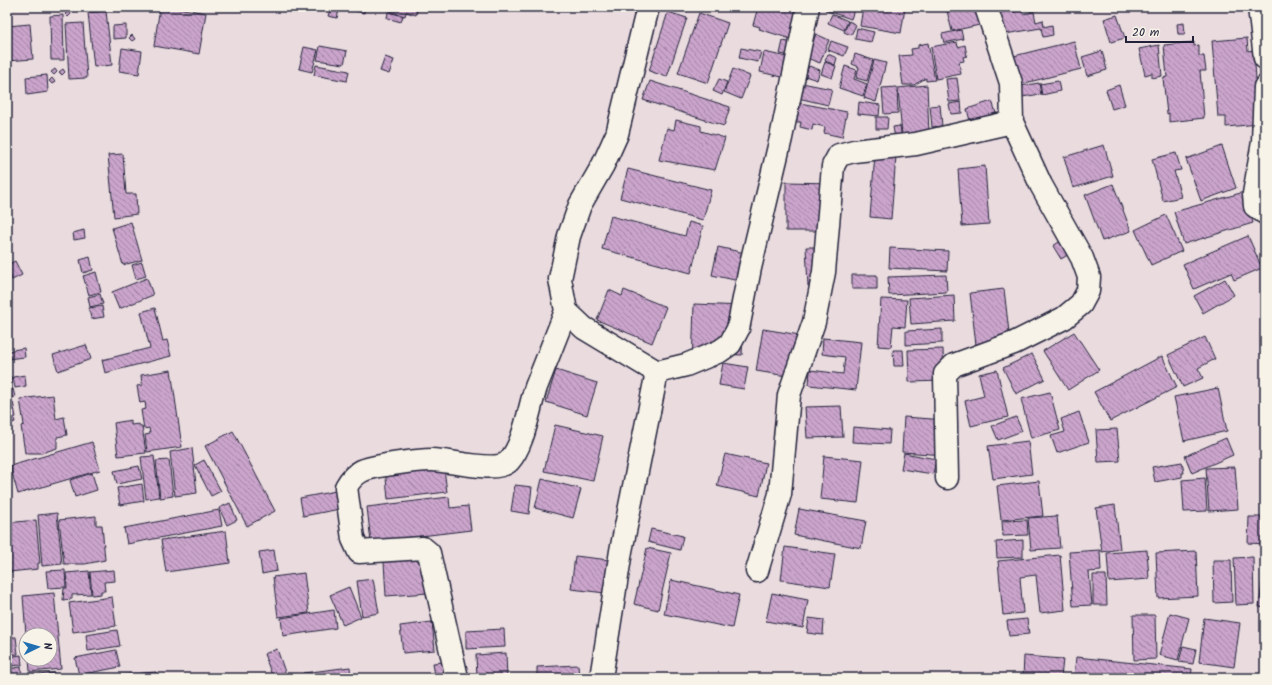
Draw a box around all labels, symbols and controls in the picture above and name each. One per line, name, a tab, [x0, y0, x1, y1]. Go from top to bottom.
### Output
scale bar	[1126, 18, 1193, 44]
text: 20 m	[1132, 23, 1160, 42]
north arrow	[18, 627, 58, 667]
text: N	[38, 642, 56, 651]

